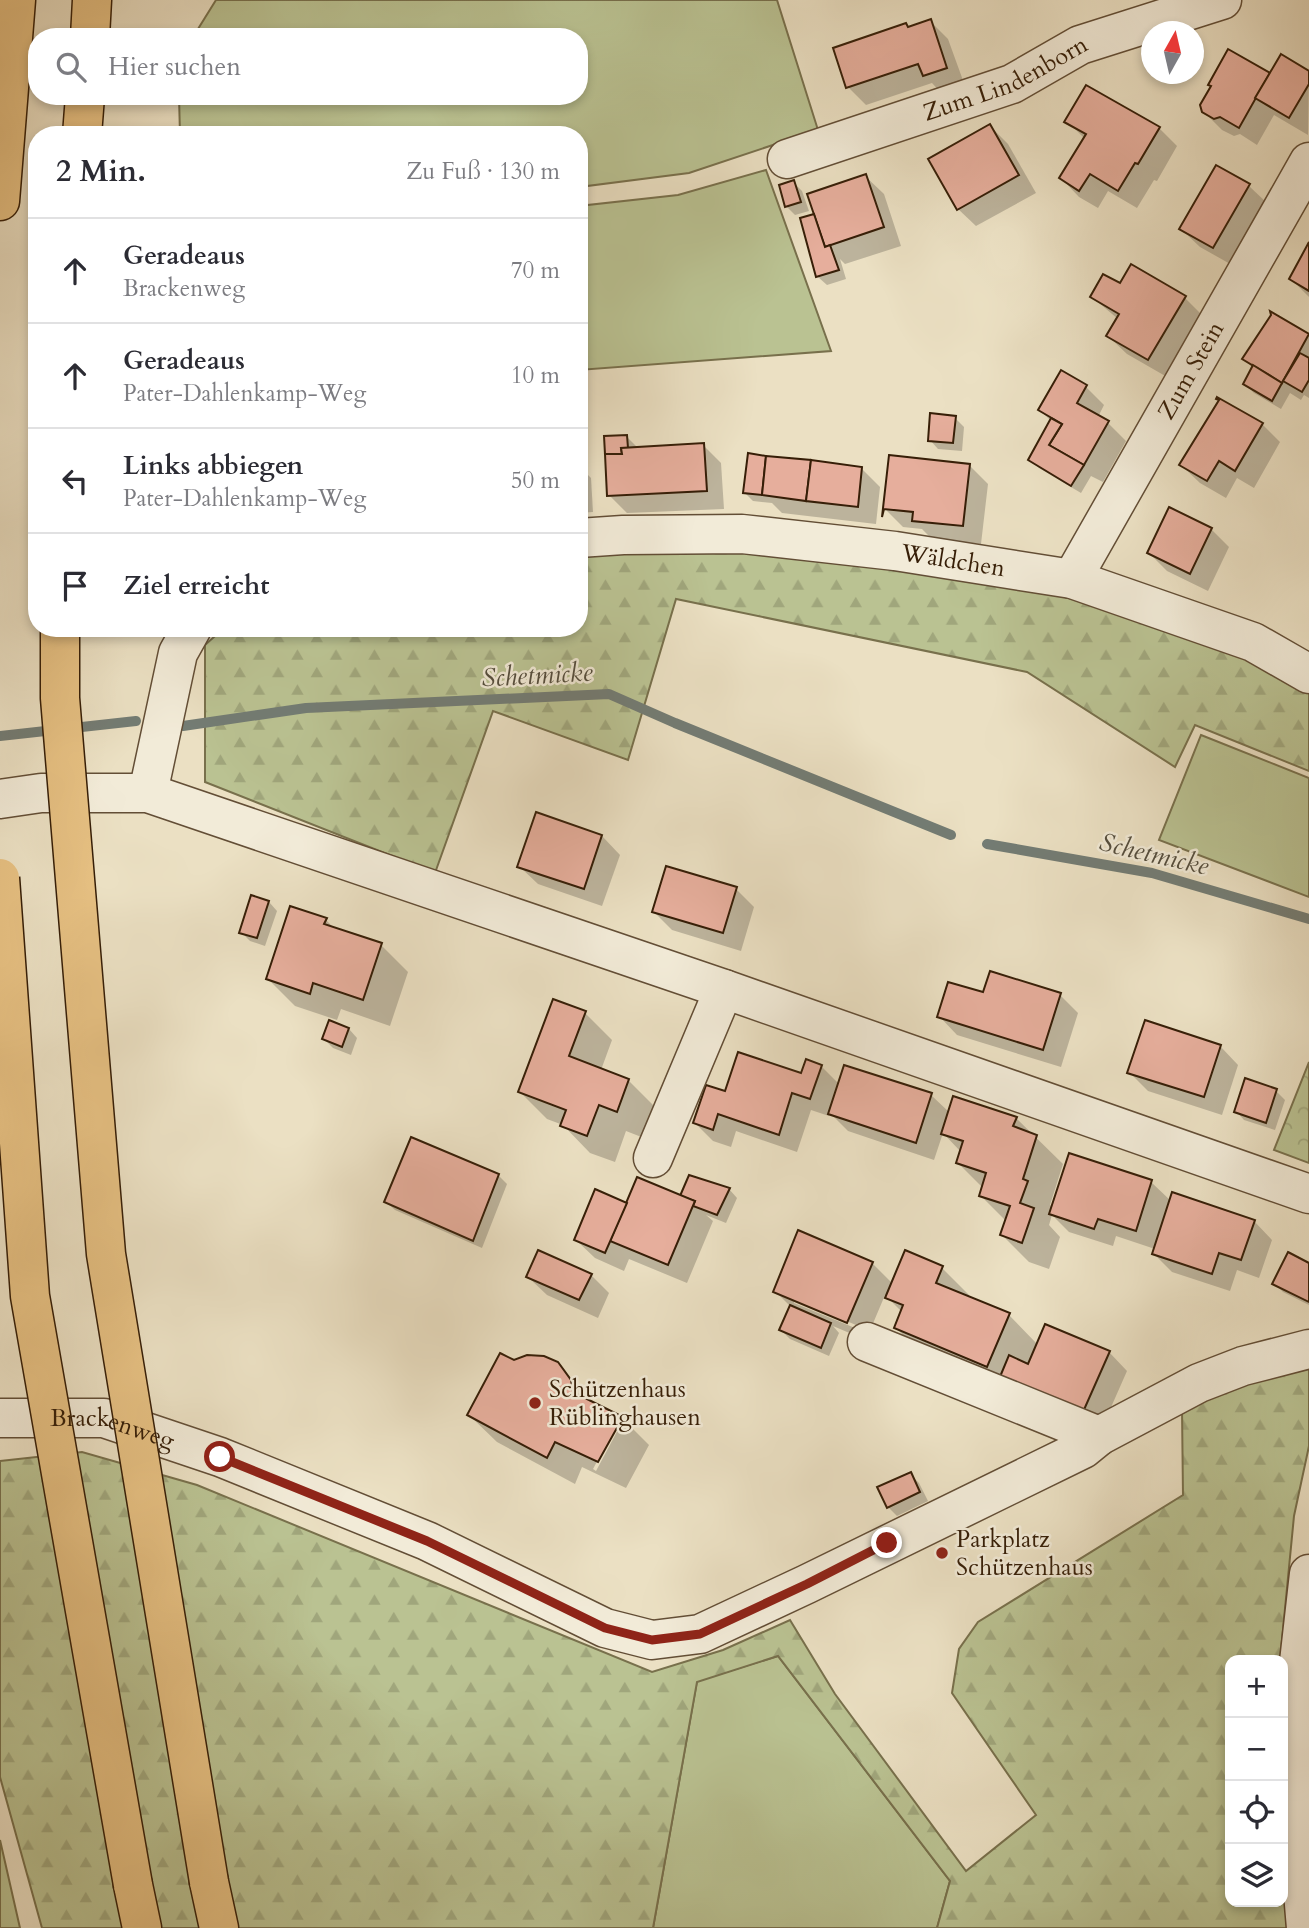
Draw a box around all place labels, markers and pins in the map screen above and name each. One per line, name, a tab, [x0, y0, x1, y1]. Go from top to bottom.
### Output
place label: Schützenhaus Rüblinghausen	[549, 1373, 701, 1434]
marker: Schützenhaus Rüblinghausen	[527, 1395, 543, 1411]
place label: Parkplatz Schützenhaus	[956, 1523, 1093, 1584]
marker: Parkplatz Schützenhaus	[934, 1545, 950, 1561]

